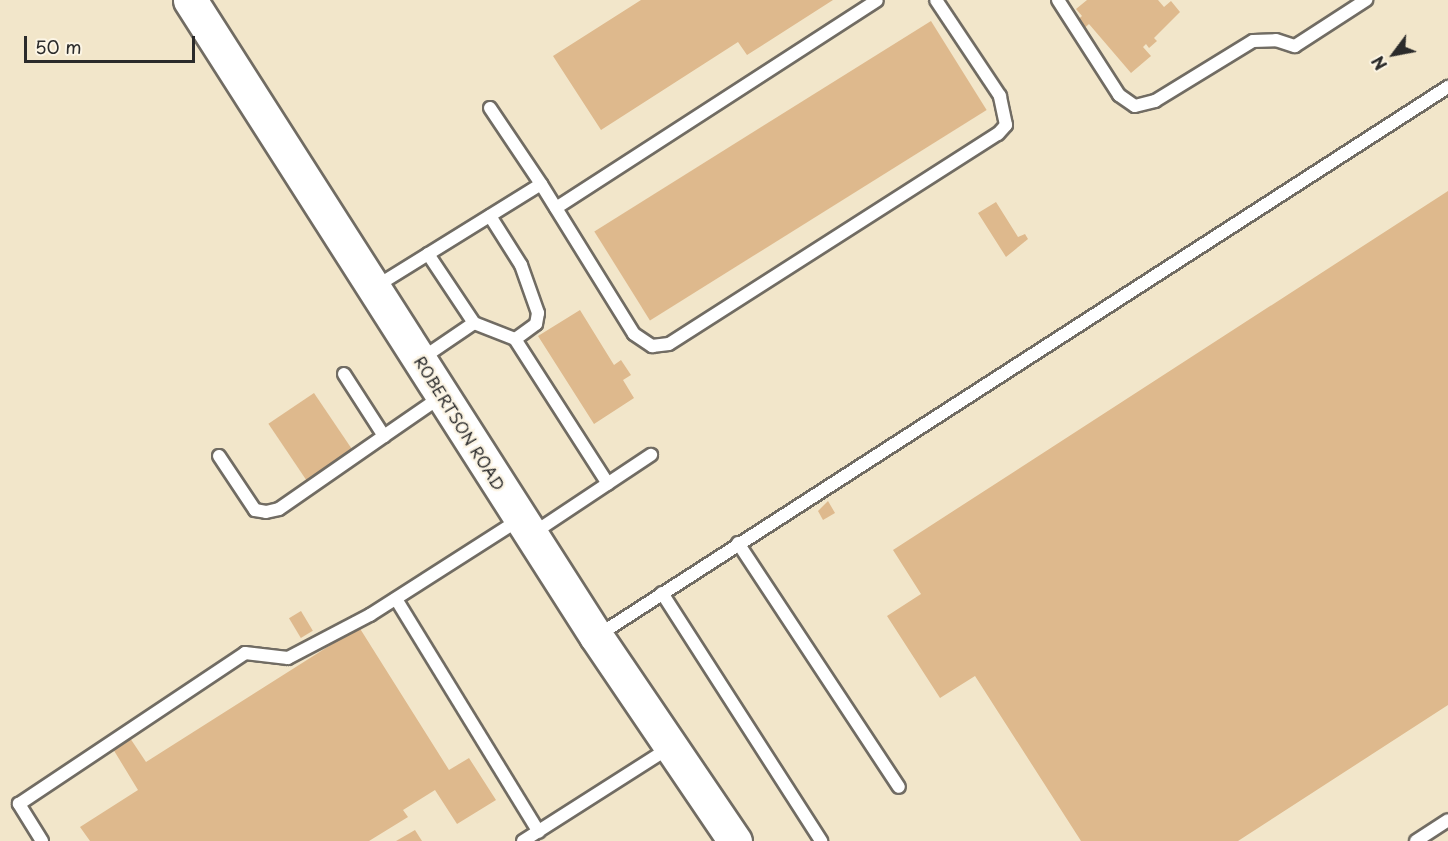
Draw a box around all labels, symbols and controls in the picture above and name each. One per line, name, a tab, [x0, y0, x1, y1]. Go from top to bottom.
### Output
scale bar	[27, 24, 198, 62]
north arrow	[1364, 24, 1424, 84]
text: 50 m	[35, 33, 82, 60]
text: N	[1365, 52, 1392, 75]
street label: ROBERTSON ROAD	[411, 353, 509, 493]

